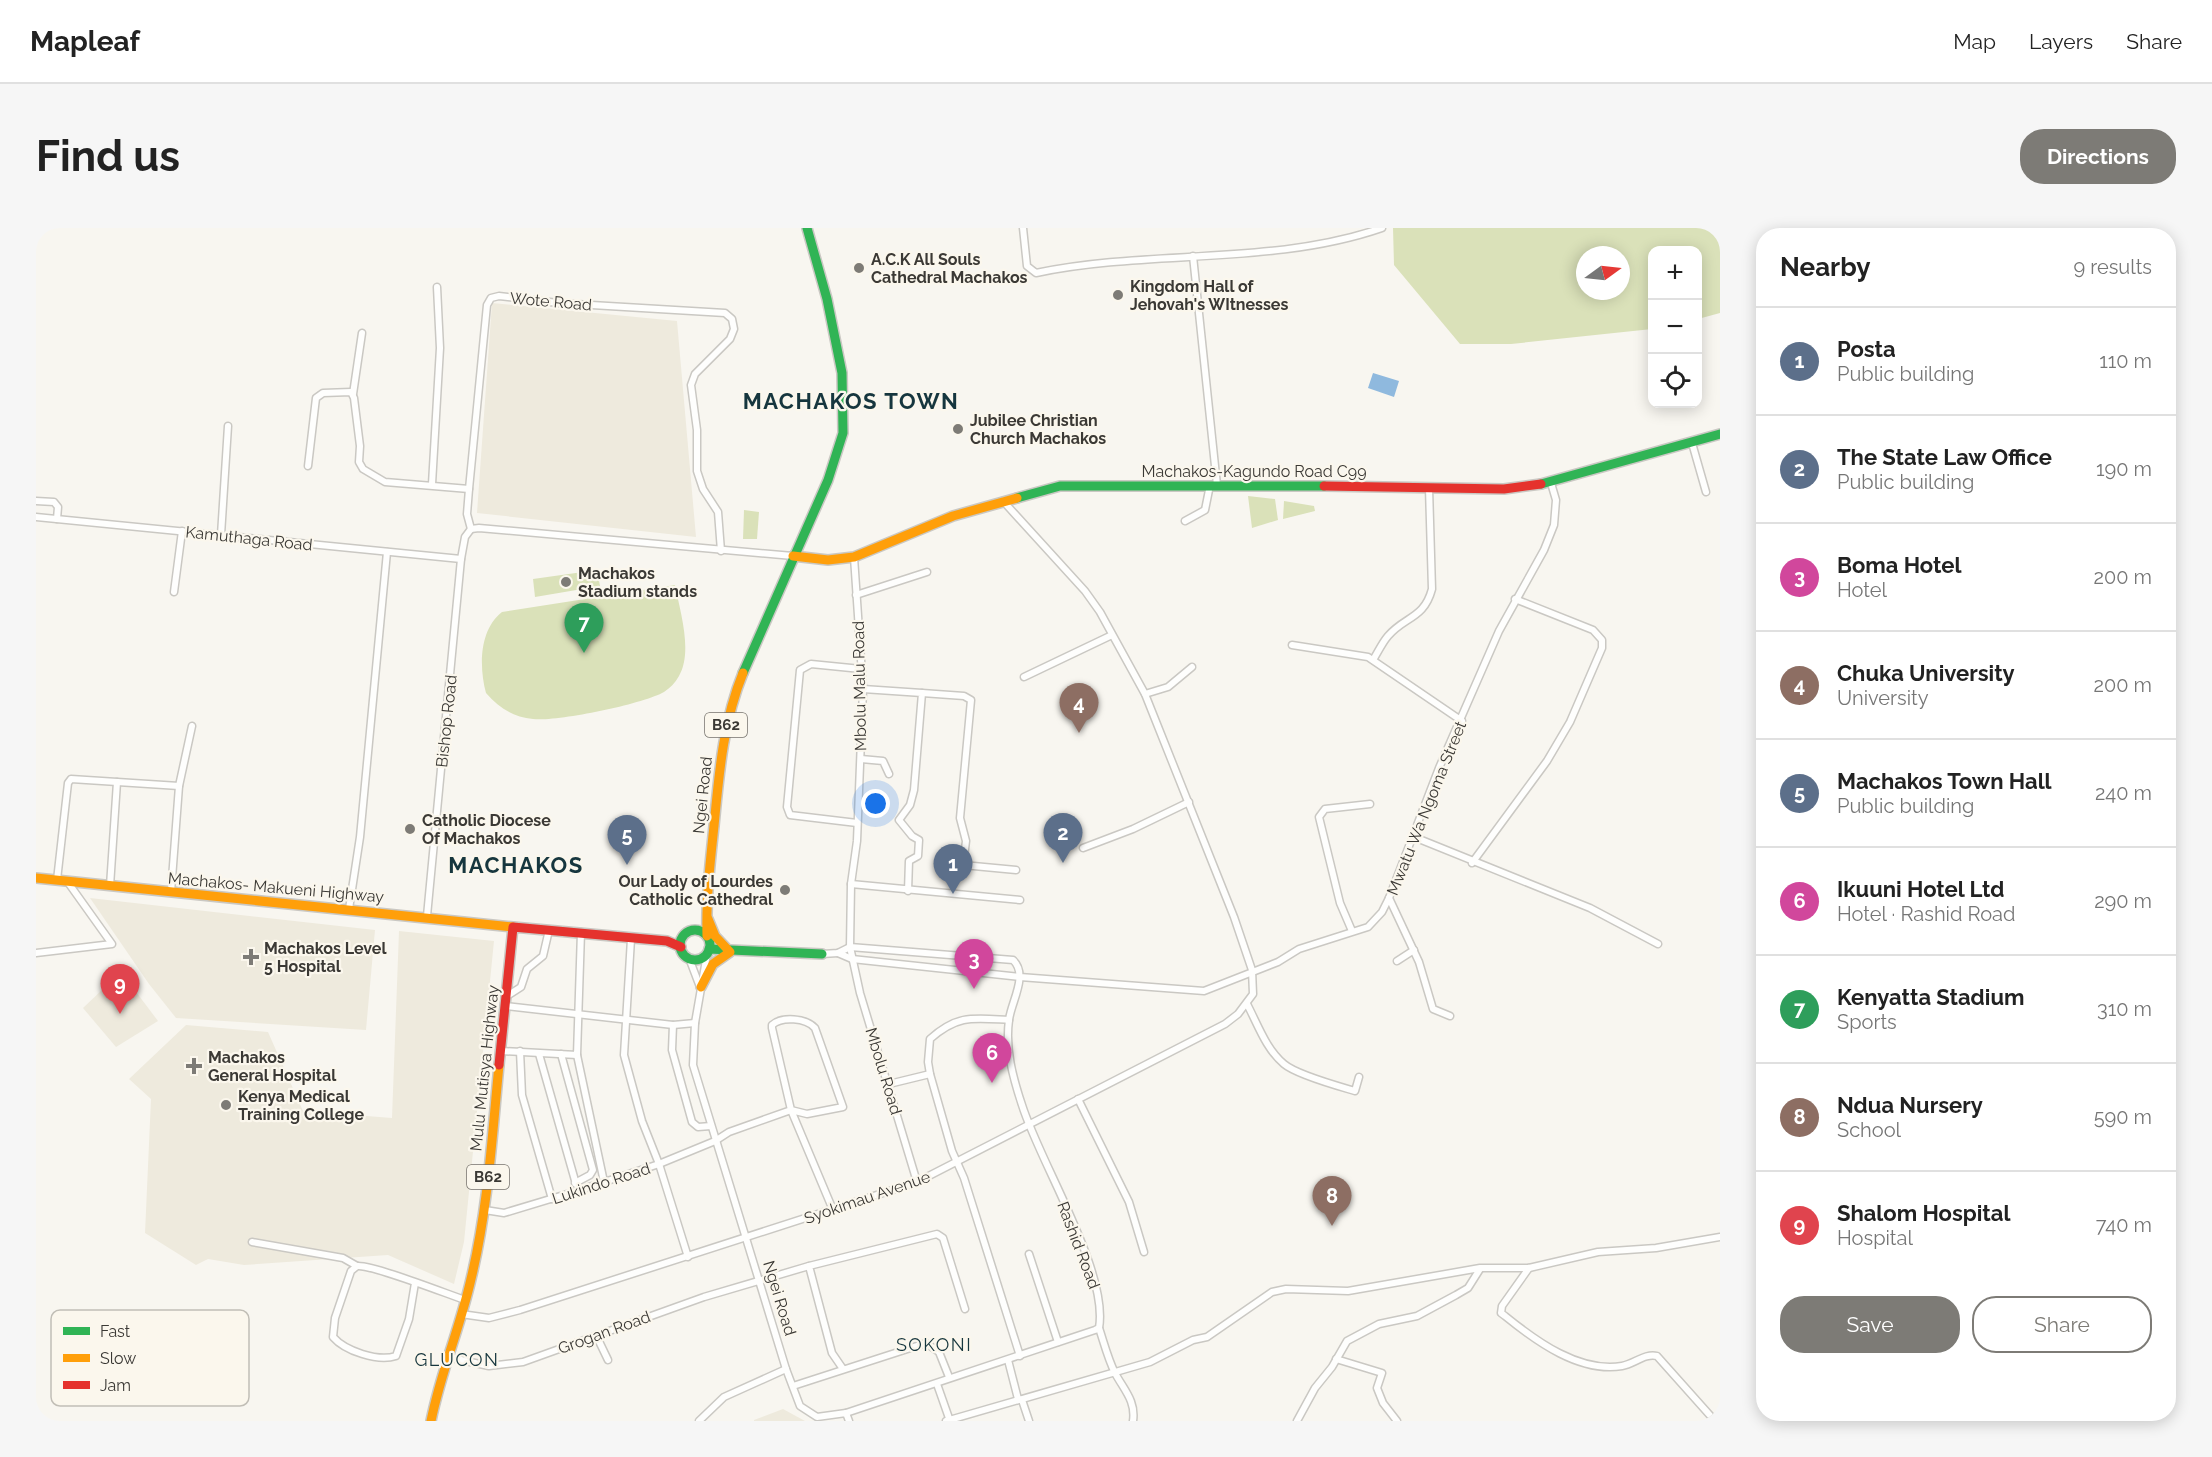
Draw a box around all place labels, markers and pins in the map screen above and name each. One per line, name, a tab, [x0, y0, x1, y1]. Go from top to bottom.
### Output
place label: A.C.K All Souls Cathedral Machakos	[871, 250, 1028, 287]
marker: A.C.K All Souls Cathedral Machakos	[852, 261, 866, 275]
place label: Kingdom Hall of Jehovah's WItnesses	[1130, 277, 1288, 314]
marker: Kingdom Hall of Jehovah's WItnesses	[1111, 288, 1125, 302]
place label: Jubilee Christian Church Machakos	[970, 411, 1106, 448]
marker: Jubilee Christian Church Machakos	[951, 422, 965, 436]
place label: Machakos Stadium stands	[578, 564, 697, 601]
marker: Machakos Stadium stands	[559, 575, 573, 589]
pin: 7	[564, 604, 604, 653]
pin: 4	[1060, 684, 1098, 733]
place label: Catholic Diocese Of Machakos	[422, 811, 551, 848]
pin: 2	[1044, 814, 1082, 863]
pin: 5	[608, 816, 646, 865]
marker: Catholic Diocese Of Machakos	[403, 822, 417, 836]
pin: 1	[934, 844, 972, 894]
place label: Our Lady of Lourdes Catholic Cathedral	[618, 872, 774, 909]
marker: Our Lady of Lourdes Catholic Cathedral	[778, 883, 792, 897]
place label: Machakos Level 5 Hospital	[264, 939, 387, 976]
pin: 3	[954, 940, 994, 989]
marker: Machakos Level 5 Hospital	[242, 948, 260, 966]
pin: 9	[100, 964, 140, 1014]
pin: 6	[972, 1034, 1012, 1083]
place label: Machakos General Hospital	[208, 1048, 337, 1085]
marker: Machakos General Hospital	[185, 1057, 203, 1075]
place label: Kenya Medical Training College	[238, 1087, 364, 1124]
marker: Kenya Medical Training College	[219, 1098, 233, 1112]
pin: 8	[1312, 1176, 1352, 1226]

